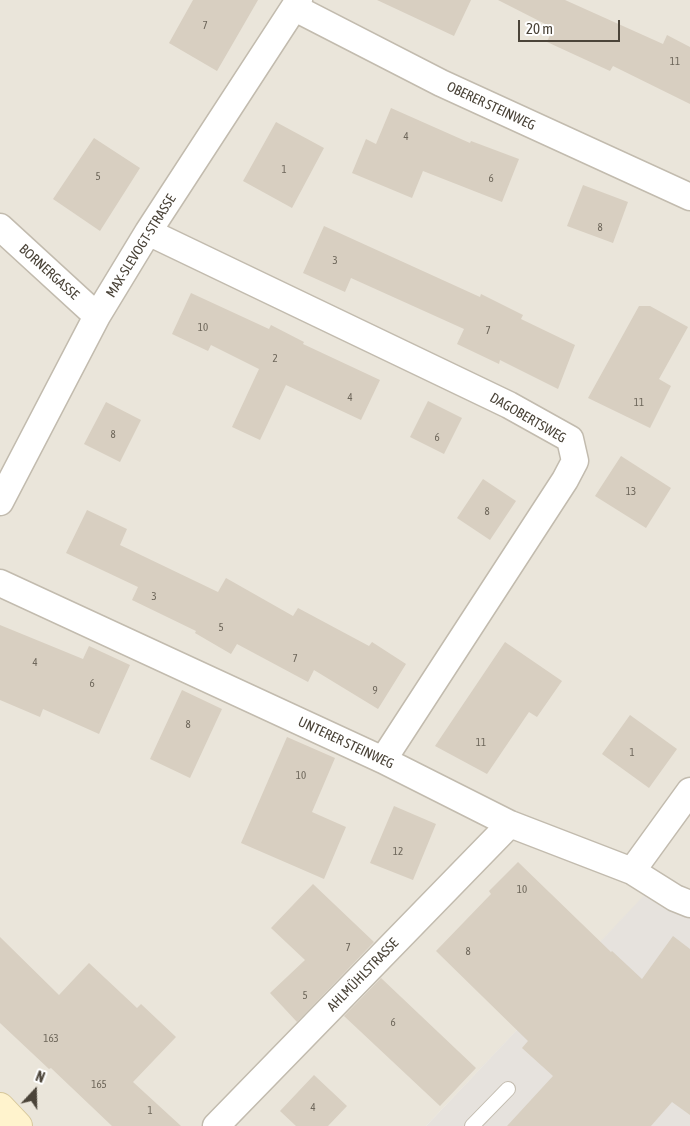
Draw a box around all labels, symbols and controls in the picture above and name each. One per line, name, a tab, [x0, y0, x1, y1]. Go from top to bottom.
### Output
scale bar	[520, 10, 622, 42]
house number: 7	[202, 19, 208, 33]
text: 20 m	[526, 20, 553, 37]
house number: 11	[670, 55, 680, 69]
street label: OBERER STEINWEG	[444, 78, 538, 134]
house number: 4	[403, 130, 409, 144]
house number: 1	[281, 163, 287, 177]
house number: 5	[95, 170, 101, 184]
house number: 6	[488, 172, 494, 186]
street label: MAX-SLEVOGT-STRASSE	[103, 191, 179, 301]
house number: 8	[597, 221, 603, 235]
street label: BORNERGASSE	[16, 241, 82, 303]
house number: 3	[332, 254, 338, 268]
house number: 10	[198, 321, 208, 335]
house number: 7	[485, 324, 491, 338]
house number: 2	[272, 352, 278, 366]
street label: DAGOBERTSWEG	[487, 389, 569, 447]
house number: 4	[347, 391, 353, 405]
house number: 11	[634, 396, 644, 410]
house number: 8	[110, 428, 116, 442]
house number: 6	[434, 431, 440, 445]
house number: 13	[626, 485, 636, 499]
house number: 8	[484, 505, 490, 519]
house number: 3	[151, 590, 157, 604]
house number: 5	[218, 621, 224, 635]
house number: 7	[292, 652, 298, 666]
house number: 4	[32, 656, 38, 670]
house number: 6	[89, 677, 95, 691]
house number: 9	[372, 684, 378, 698]
street label: UNTERER STEINWEG	[295, 713, 397, 773]
house number: 8	[185, 718, 191, 732]
house number: 11	[476, 736, 486, 750]
house number: 1	[629, 746, 635, 760]
house number: 10	[296, 769, 306, 783]
house number: 12	[393, 845, 403, 859]
house number: 10	[517, 883, 527, 897]
street label: AHLMÜHLSTRASSE	[324, 935, 402, 1015]
house number: 7	[345, 941, 351, 955]
house number: 8	[465, 945, 471, 959]
house number: 5	[302, 989, 308, 1003]
house number: 6	[390, 1016, 396, 1030]
house number: 163	[43, 1032, 59, 1046]
north arrow	[10, 1066, 60, 1116]
text: N	[34, 1068, 47, 1086]
house number: 165	[91, 1078, 107, 1092]
house number: 4	[310, 1101, 316, 1115]
house number: 1	[147, 1104, 153, 1118]

